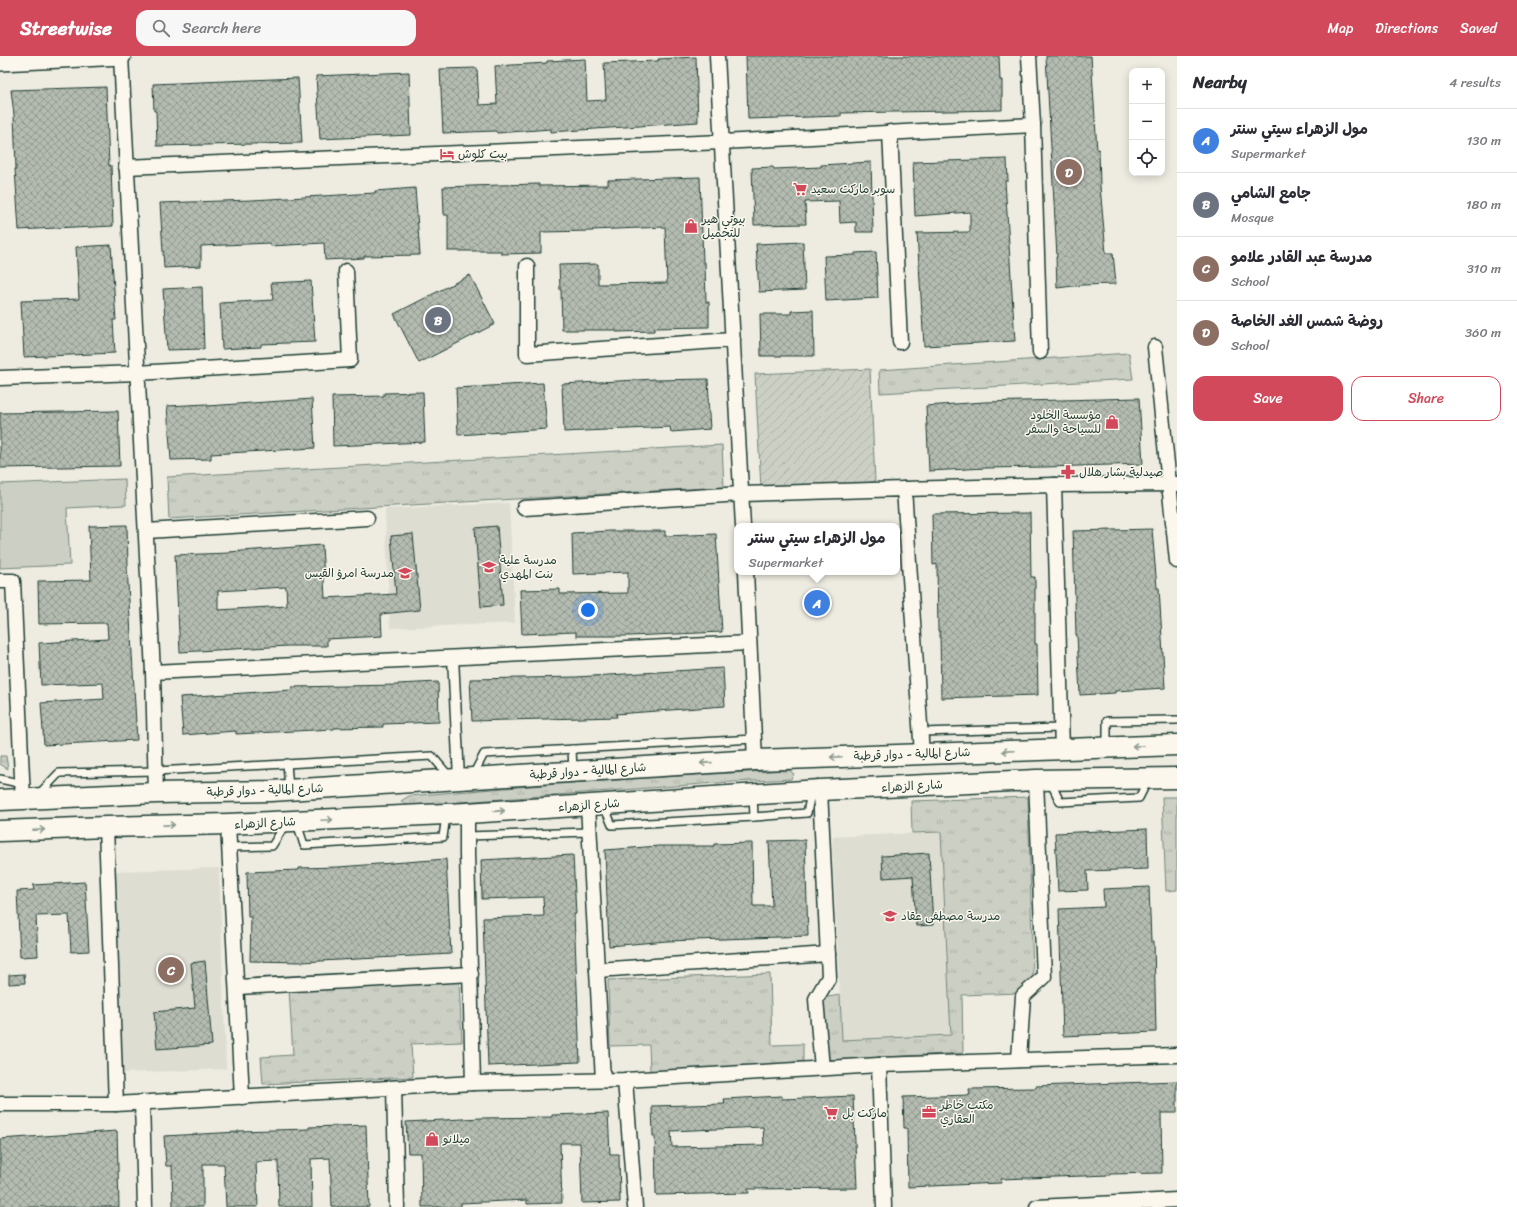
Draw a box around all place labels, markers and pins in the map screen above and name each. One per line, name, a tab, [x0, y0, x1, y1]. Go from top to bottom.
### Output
place label: بيت كلوش	[458, 143, 508, 165]
hotel icon: بيت كلوش	[439, 146, 455, 162]
pin: D	[1056, 157, 1082, 187]
place label: سوبر ماركت سعيد	[811, 178, 895, 200]
supermarket icon: سوبر ماركت سعيد	[792, 181, 808, 197]
place label: بيوتي هير للتجميل	[701, 208, 746, 244]
shop icon: بيوتي هير للتجميل	[683, 218, 699, 234]
pin: B	[425, 305, 451, 335]
place label: مؤسسة الخلود للسياحة والسفر	[1026, 404, 1101, 440]
shop icon: مؤسسة الخلود للسياحة والسفر	[1104, 414, 1120, 430]
place label: صيدلية بشار هلال	[1079, 461, 1163, 483]
pharmacy icon: صيدلية بشار هلال	[1060, 464, 1076, 480]
place label: مدرسة علية بنت المهدي	[500, 549, 557, 585]
school or university icon: مدرسة علية بنت المهدي	[481, 559, 497, 575]
place label: مدرسة امرؤ القيس	[305, 562, 394, 584]
school or university icon: مدرسة امرؤ القيس	[397, 565, 413, 581]
pin: A	[804, 588, 830, 618]
place label: مدرسة مصطفى عقاد	[901, 905, 1000, 927]
school or university icon: مدرسة مصطفى عقاد	[882, 908, 898, 924]
pin: C	[158, 955, 184, 985]
place label: مكتب خاطر العقاري	[939, 1094, 994, 1130]
place label: ماركت بل	[842, 1102, 887, 1124]
office icon: مكتب خاطر العقاري	[921, 1104, 937, 1120]
supermarket icon: ماركت بل	[823, 1105, 839, 1121]
place label: ميلانو	[442, 1128, 470, 1150]
shop icon: ميلانو	[424, 1131, 440, 1147]

